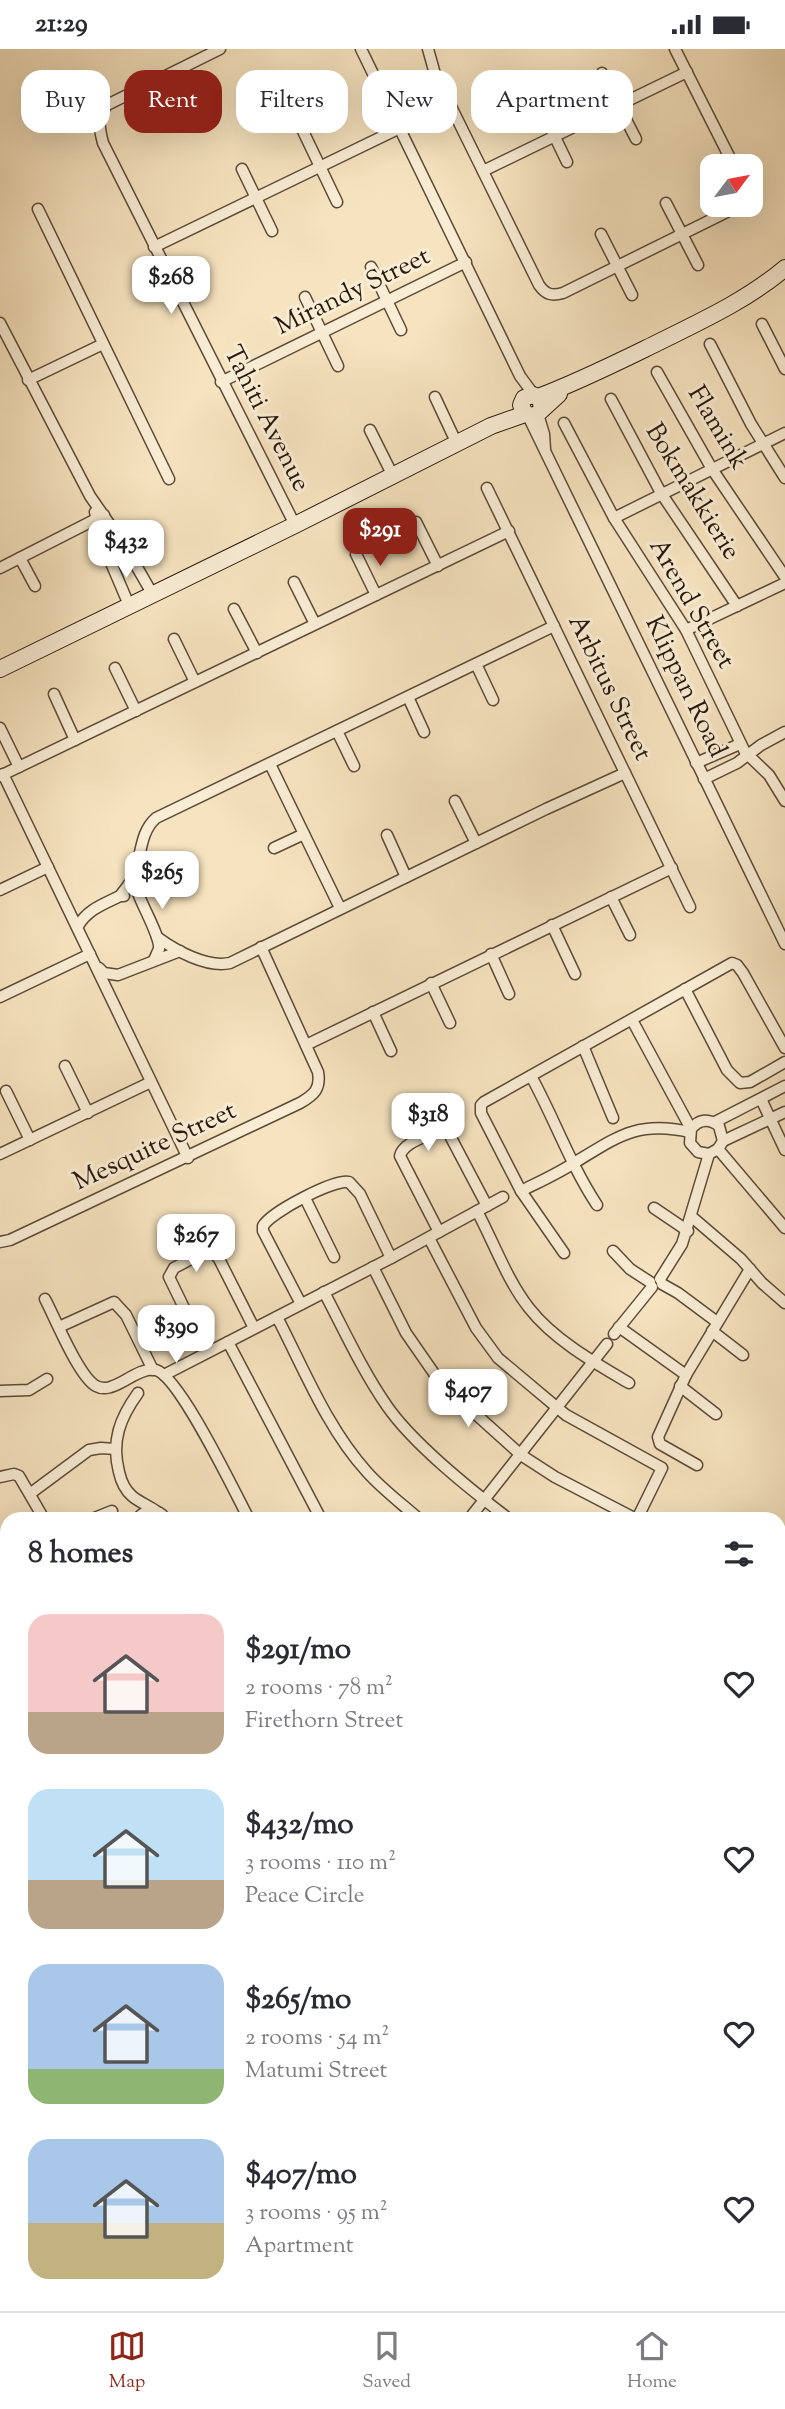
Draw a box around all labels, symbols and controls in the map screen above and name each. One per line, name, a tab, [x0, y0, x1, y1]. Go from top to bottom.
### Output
text: 21:29	[35, 6, 88, 43]
chip: Buy	[21, 70, 110, 133]
chip: Rent	[124, 70, 222, 133]
chip: Filters	[236, 70, 348, 133]
chip: New	[362, 70, 457, 133]
chip: Apartment	[471, 70, 633, 133]
north arrow	[700, 154, 763, 217]
map controls	[700, 154, 763, 217]
street label: Mirandy Street	[269, 238, 437, 345]
pin: $268	[130, 257, 212, 316]
text: $268	[148, 262, 194, 295]
street label: Tahiti Avenue	[213, 340, 319, 498]
street label: Flamink	[677, 379, 757, 477]
street label: Bokmakkierie	[635, 416, 749, 568]
pin: $291	[339, 509, 421, 568]
text: $291	[359, 514, 401, 547]
pin: $432	[85, 521, 167, 580]
text: $432	[104, 526, 148, 559]
street label: Arend Street	[639, 532, 743, 676]
street label: Arbitus Street	[558, 609, 660, 767]
street label: Klippan Road	[635, 610, 735, 764]
pin: $265	[121, 851, 203, 911]
text: $265	[141, 857, 183, 890]
street label: Mesquite Street	[67, 1093, 243, 1201]
pin: $318	[387, 1093, 469, 1153]
text: $318	[408, 1099, 448, 1132]
pin: $267	[155, 1215, 237, 1274]
text: $267	[173, 1220, 219, 1253]
pin: $390	[135, 1305, 217, 1365]
text: $390	[154, 1311, 198, 1344]
pin: $407	[427, 1369, 509, 1429]
text: $407	[444, 1375, 492, 1408]
text: 8 homes	[28, 1533, 133, 1576]
icon: filters	[720, 1535, 758, 1573]
text: $291/mo	[245, 1629, 351, 1672]
icon: home	[84, 1642, 168, 1726]
icon: heart	[720, 1665, 758, 1703]
text: 2 rooms · 78 m²	[245, 1672, 393, 1705]
text: Firethorn Street	[245, 1705, 403, 1738]
text: $432/mo	[245, 1804, 354, 1847]
icon: home	[84, 1817, 168, 1901]
icon: heart	[720, 1840, 758, 1878]
text: 3 rooms · 110 m²	[245, 1847, 396, 1880]
text: Peace Circle	[245, 1880, 364, 1913]
text: $265/mo	[245, 1979, 352, 2022]
icon: home	[84, 1992, 168, 2076]
icon: heart	[720, 2015, 758, 2053]
text: 2 rooms · 54 m²	[245, 2022, 389, 2055]
text: Matumi Street	[245, 2055, 387, 2088]
text: $407/mo	[245, 2154, 357, 2197]
icon: home	[84, 2167, 168, 2251]
icon: heart	[720, 2190, 758, 2228]
text: 3 rooms · 95 m²	[245, 2197, 388, 2230]
text: Apartment	[245, 2230, 354, 2263]
tab: Map	[108, 2327, 146, 2396]
tab: Saved	[362, 2327, 411, 2396]
tab: Home	[627, 2327, 677, 2396]

